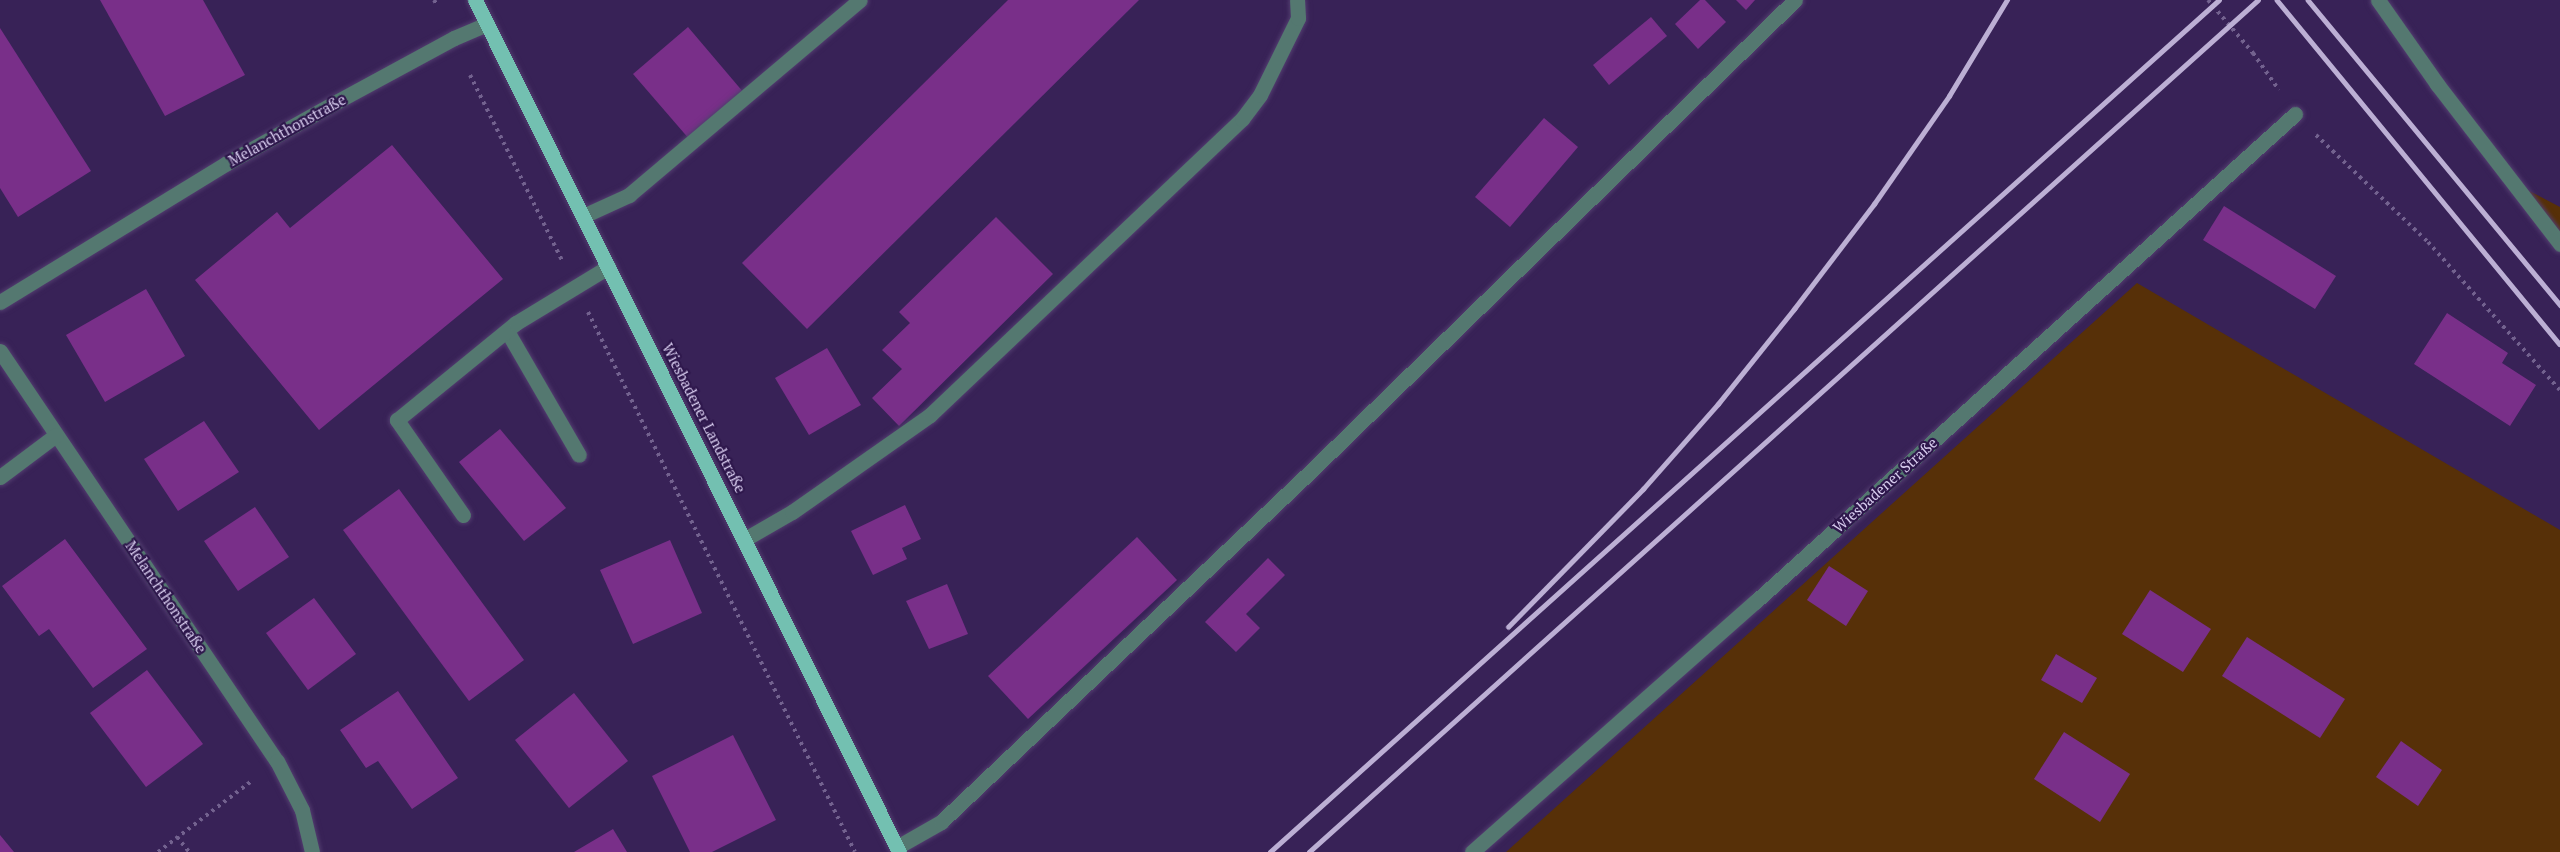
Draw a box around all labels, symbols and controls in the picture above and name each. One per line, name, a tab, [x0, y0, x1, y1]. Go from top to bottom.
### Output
street label: Melanchthonstraße	[225, 90, 349, 170]
street label: Wiesbadener Landstraße	[658, 340, 750, 496]
street label: Wiesbadener Straße	[1829, 433, 1941, 537]
street label: Melanchthonstraße	[122, 537, 210, 657]

